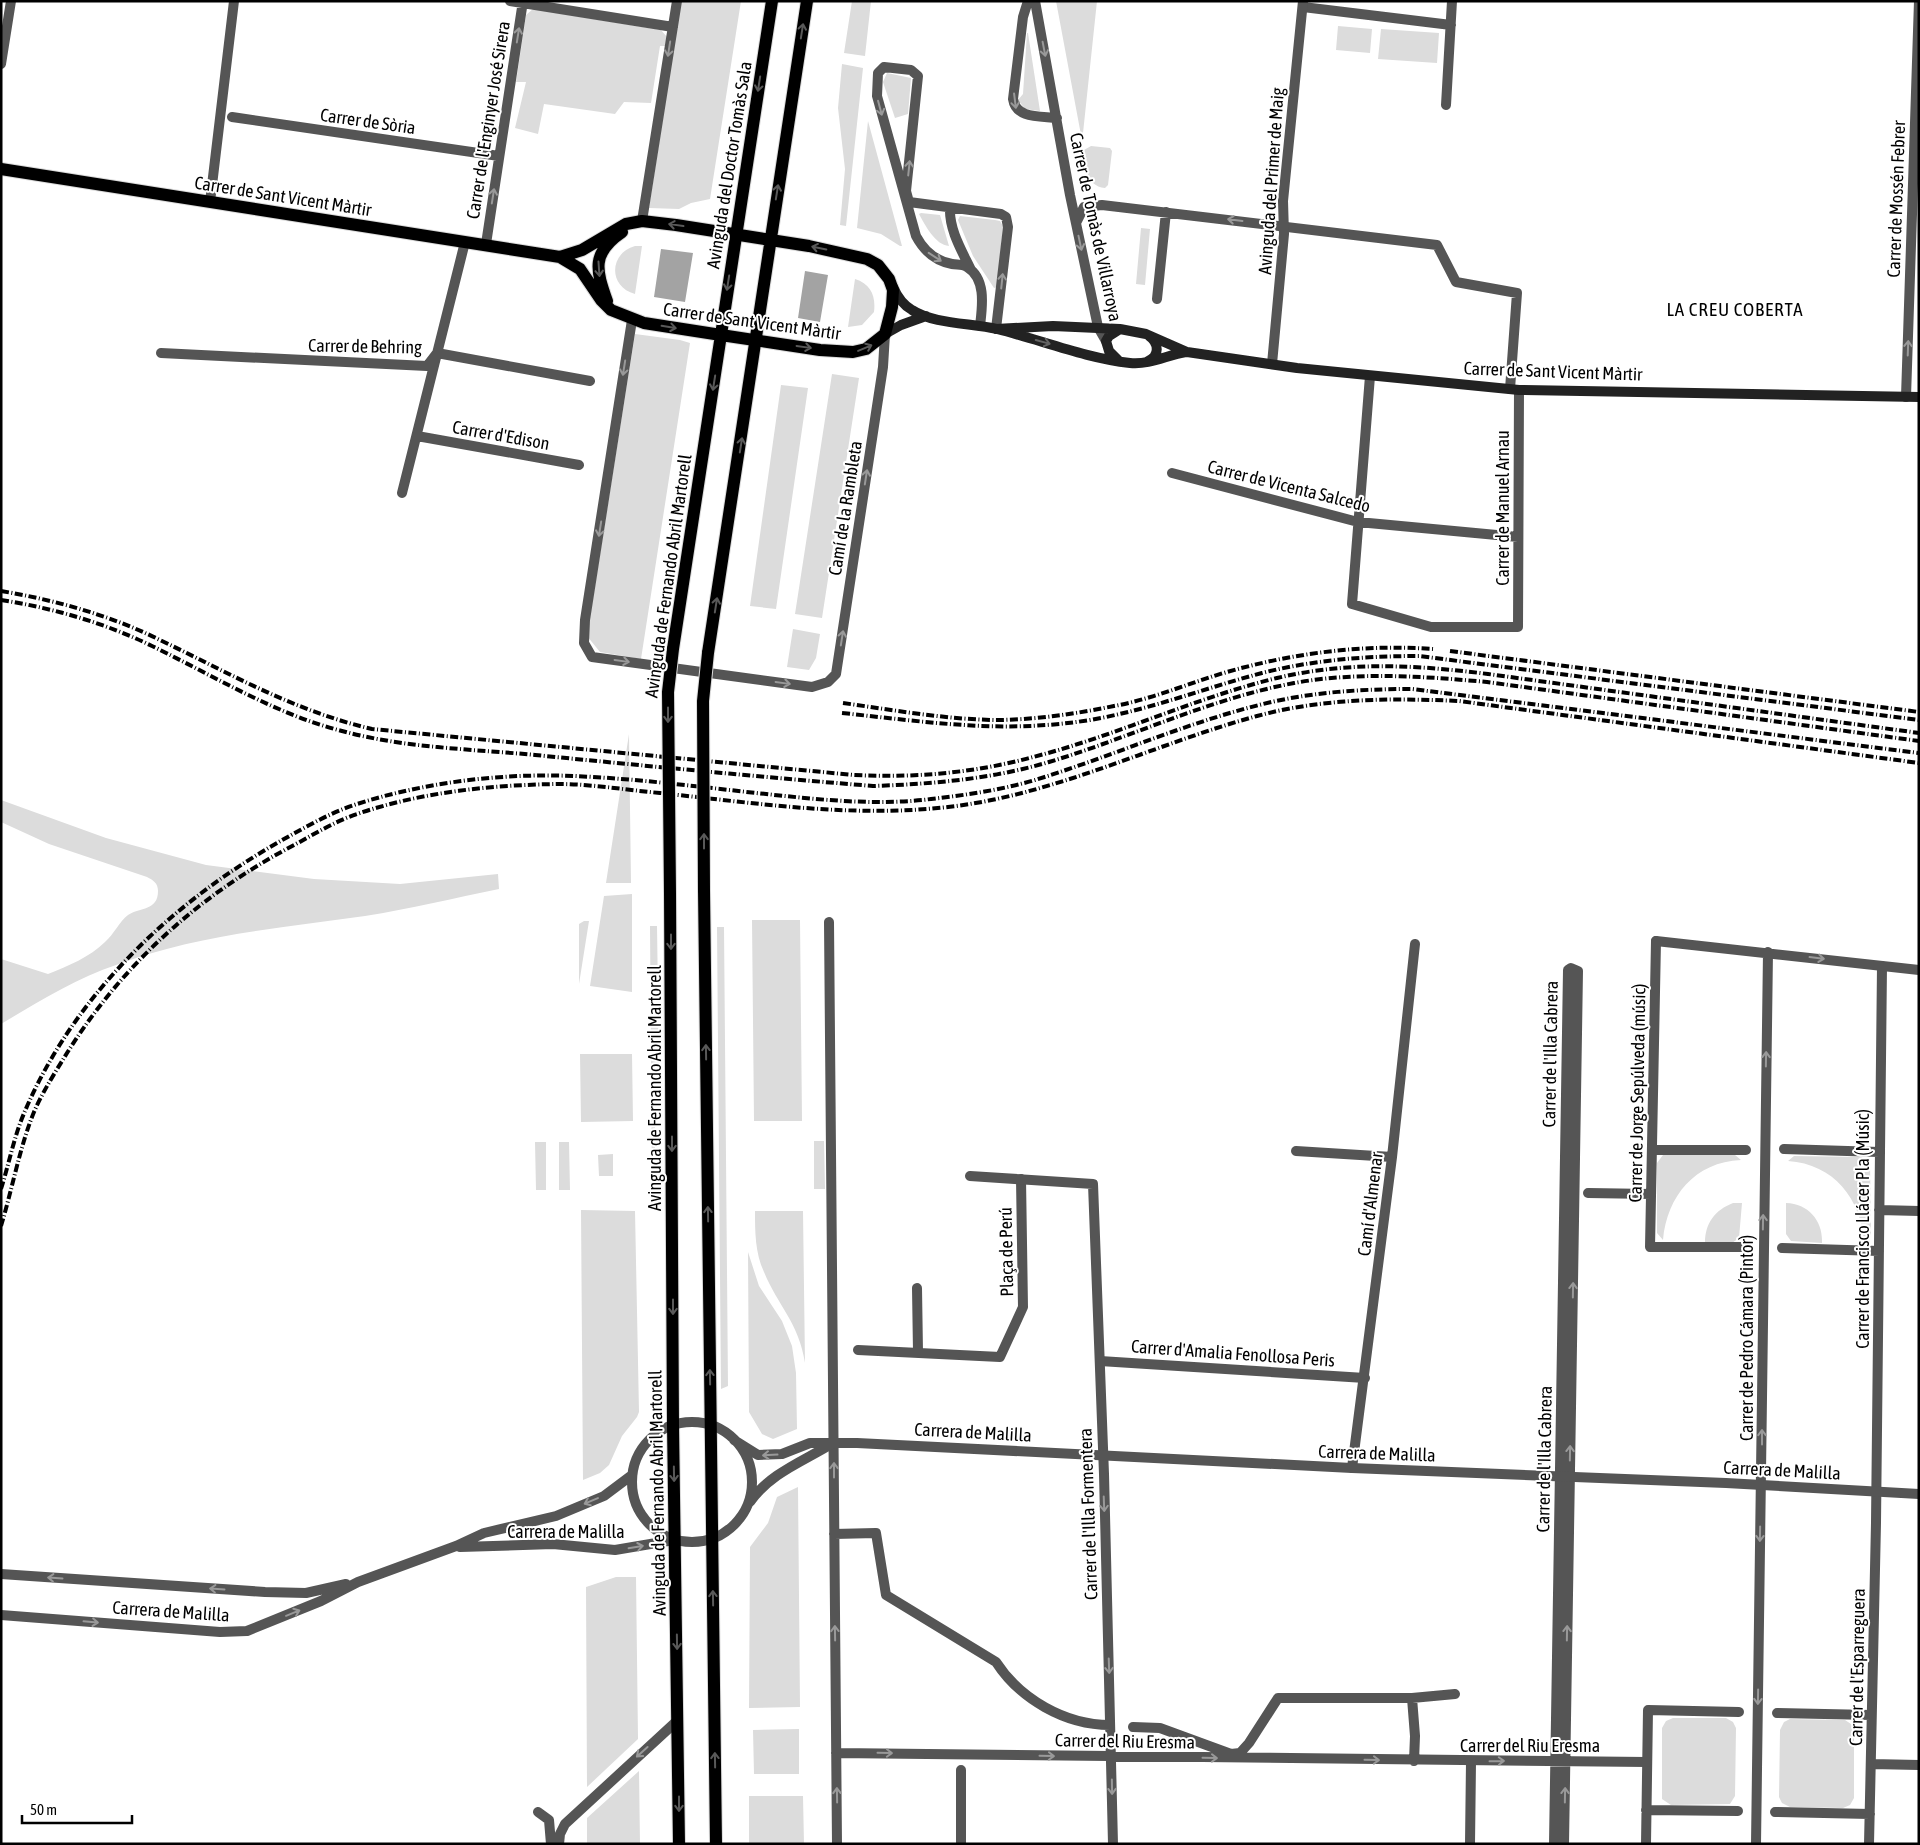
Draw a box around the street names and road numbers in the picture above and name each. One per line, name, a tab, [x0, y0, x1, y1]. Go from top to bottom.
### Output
street label: Carrer de l'Enginyer José Sirera	[462, 20, 514, 220]
street label: Avinguda del Doctor Tomàs Sala	[702, 60, 756, 270]
street label: Avinguda del Primer de Maig	[1254, 86, 1288, 275]
street label: Carrer de Sòria	[319, 104, 417, 138]
street label: Carrer de Mossén Febrer	[1883, 119, 1909, 278]
street label: Carrer de Tomàs de Villarroya	[1066, 131, 1126, 323]
street label: Carrer de Sant Vicent Màrtir	[193, 172, 374, 220]
street label: Carrer de Sant Vicent Màrtir	[662, 298, 843, 344]
street label: Carrer de Behring	[308, 335, 422, 357]
street label: Carrer de Sant Vicent Màrtir	[1463, 357, 1643, 385]
street label: Carrer d'Edison	[451, 416, 551, 454]
street label: Carrer de Manuel Arnau	[1492, 430, 1513, 586]
street label: Camí de la Rambleta	[824, 439, 866, 577]
street label: Avinguda de Fernando Abril Martorell	[640, 453, 696, 699]
street label: Carrer de Vicenta Salcedo	[1205, 456, 1373, 516]
street label: Avinguda de Fernando Abril Martorell	[644, 965, 665, 1211]
street label: Carrer de l'Illa Cabrera	[1538, 980, 1562, 1128]
street label: Carrer de Jorge Sepúlveda (músic)	[1625, 983, 1649, 1203]
street label: Carrer de Francisco Llácer Pla (Músic)	[1852, 1109, 1873, 1349]
street label: Camí d'Almenar	[1353, 1150, 1387, 1257]
street label: Plaça de Perú	[995, 1207, 1017, 1297]
street label: Carrer de Pedro Cámara (Pintor)	[1736, 1235, 1757, 1441]
street label: Carrer d'Amalia Fenollosa Peris	[1130, 1335, 1336, 1371]
street label: Avinguda de Fernando Abril Martorell	[644, 1370, 670, 1616]
street label: Carrer de l'Illa Cabrera	[1532, 1385, 1556, 1533]
street label: Carrera de Malilla	[914, 1418, 1032, 1446]
street label: Carrer de l'Illa Formentera	[1075, 1428, 1101, 1600]
street label: Carrera de Malilla	[1318, 1440, 1436, 1466]
street label: Carrera de Malilla	[1723, 1456, 1841, 1484]
street label: Carrera de Malilla	[507, 1521, 625, 1542]
street label: Carrer de l'Esparreguera	[1845, 1588, 1869, 1746]
street label: Carrera de Malilla	[112, 1596, 230, 1626]
street label: Carrer del Riu Eresma	[1055, 1729, 1195, 1753]
street label: Carrer del Riu Eresma	[1460, 1735, 1600, 1756]

